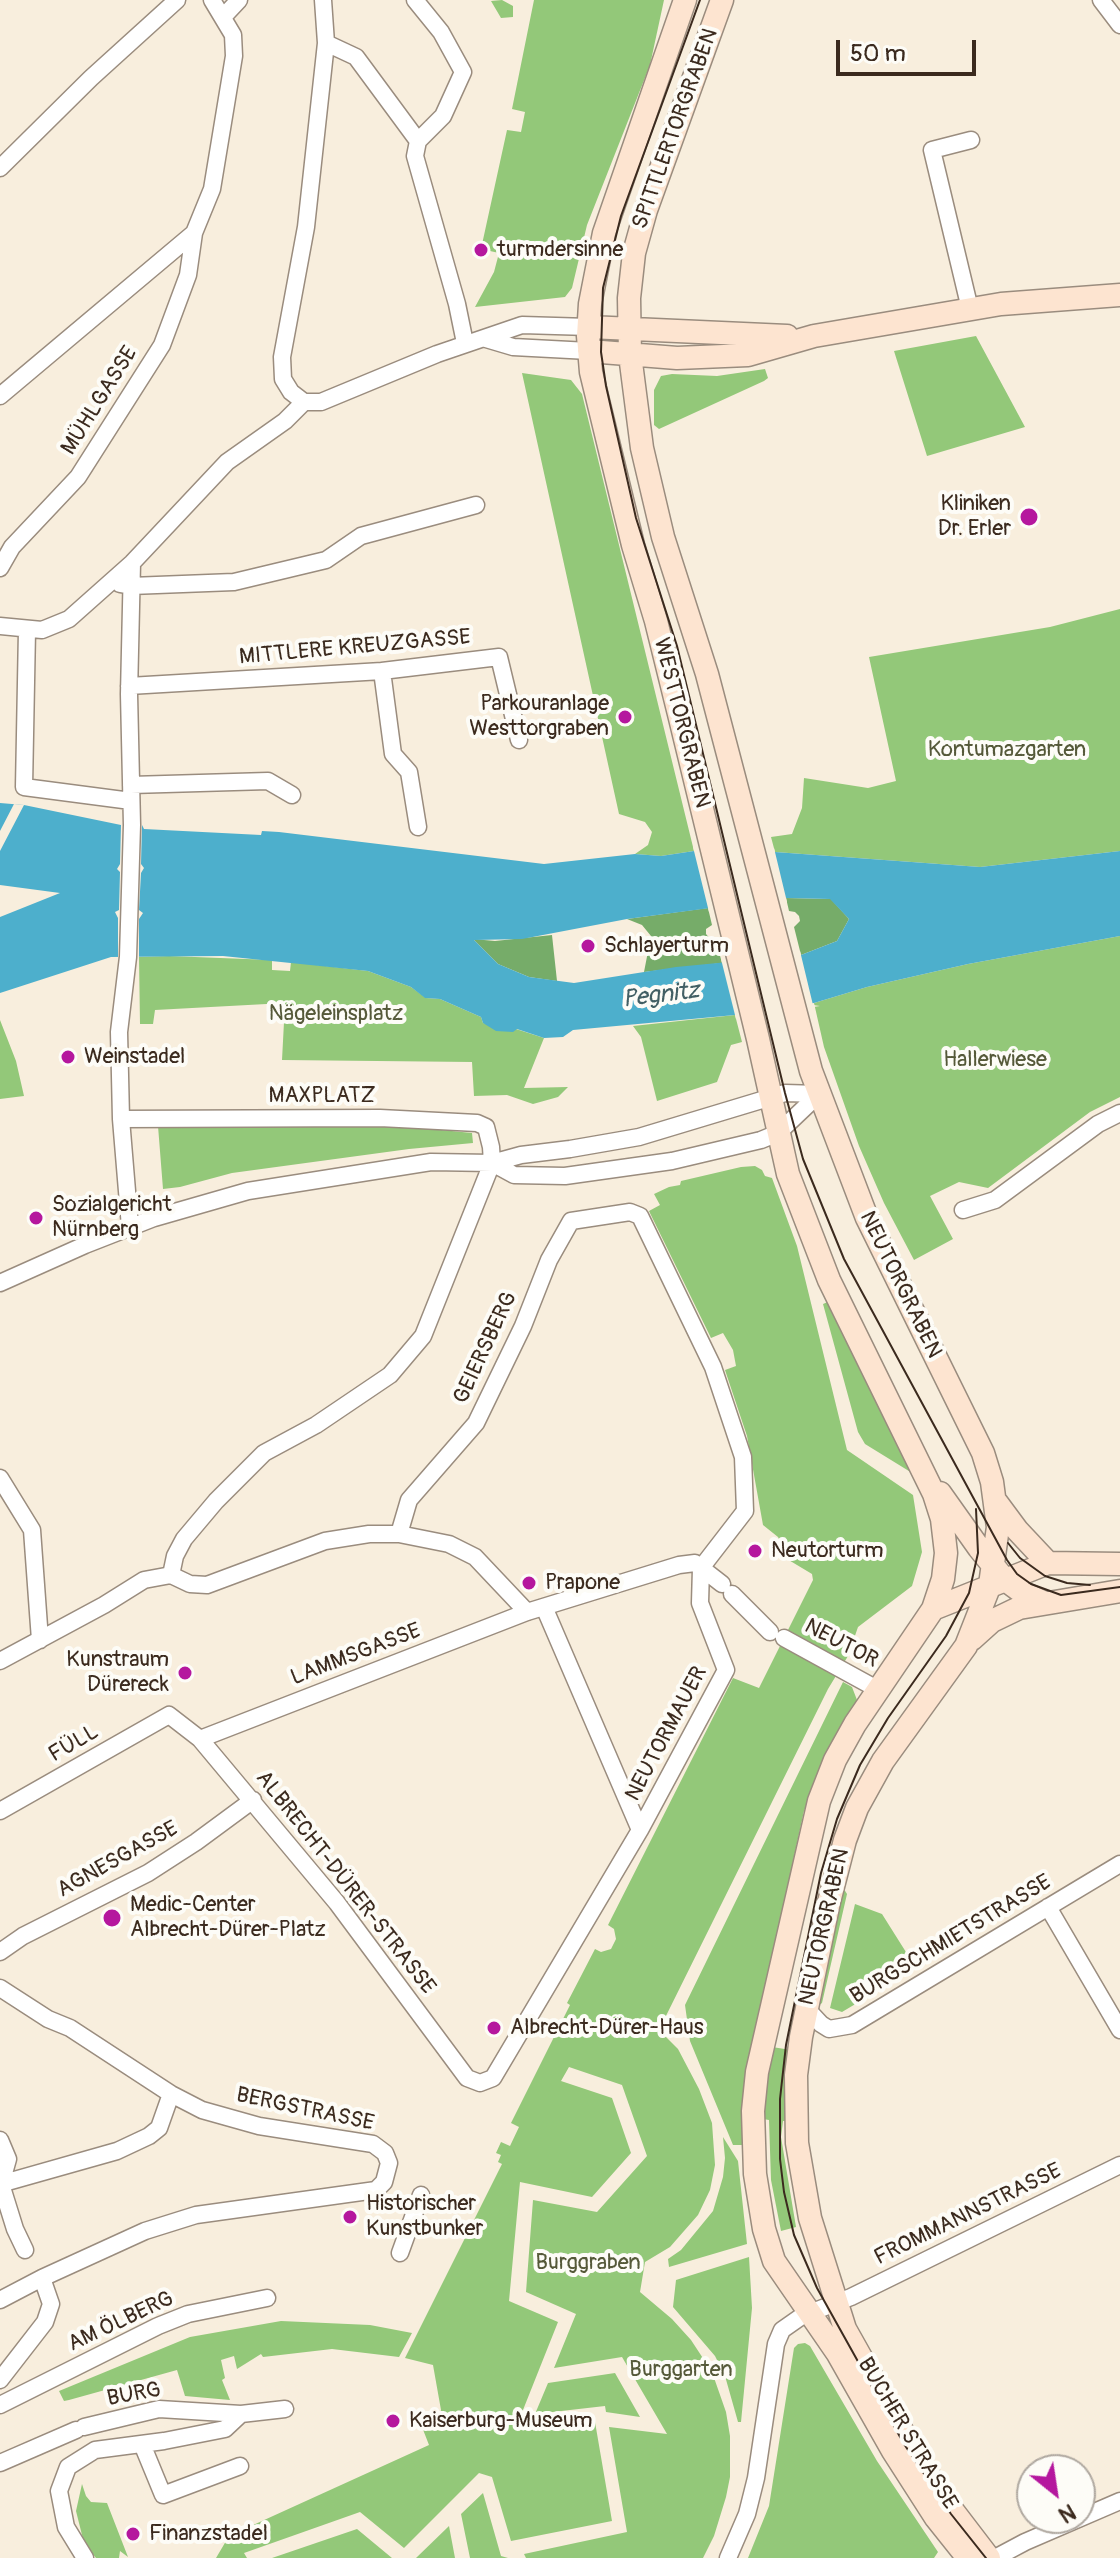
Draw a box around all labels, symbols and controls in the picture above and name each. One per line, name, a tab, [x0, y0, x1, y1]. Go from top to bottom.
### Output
scale bar	[840, 24, 980, 74]
street label: SPITTLERTORGRABEN	[627, 25, 725, 233]
text: 50 m	[850, 39, 906, 68]
place label: turmdersinne	[497, 237, 623, 263]
marker: turmdersinne	[472, 241, 490, 259]
street label: MÜHLGASSE	[56, 342, 144, 460]
place label: Kliniken Dr. Erler	[938, 491, 1011, 542]
marker: Kliniken Dr. Erler	[1018, 506, 1040, 528]
street label: MITTLERE KREUZGASSE	[238, 625, 472, 671]
street label: WESTTORGRABEN	[647, 635, 715, 811]
place label: Parkouranlage Westtorgraben	[469, 691, 609, 742]
marker: Parkouranlage Westtorgraben	[616, 708, 634, 726]
park label: Kontumazgarten	[928, 737, 1086, 763]
place label: Schlayerturm	[604, 933, 729, 959]
marker: Schlayerturm	[579, 937, 597, 955]
water label: Pegnitz	[621, 977, 701, 1015]
park label: Nägeleinsplatz	[269, 1001, 403, 1027]
place label: Weinstadel	[84, 1044, 185, 1070]
park label: Hallerwiese	[943, 1047, 1047, 1073]
marker: Weinstadel	[59, 1048, 77, 1066]
street label: MAXPLATZ	[269, 1083, 375, 1109]
place label: Sozialgericht Nürnberg	[52, 1192, 172, 1244]
street label: NEUTORGRABEN	[853, 1207, 947, 1363]
marker: Sozialgericht Nürnberg	[27, 1209, 45, 1227]
street label: GEIERSBERG	[449, 1288, 523, 1408]
place label: Neutorturm	[771, 1538, 884, 1564]
marker: Neutorturm	[746, 1542, 764, 1560]
place label: Prapone	[545, 1570, 620, 1596]
marker: Prapone	[520, 1574, 538, 1592]
street label: NEUTOR	[800, 1614, 882, 1674]
street label: LAMMSGASSE	[287, 1618, 425, 1692]
place label: Kunstraum Dürereck	[66, 1647, 169, 1698]
street label: NEUTORMAUER	[620, 1662, 714, 1806]
marker: Kunstraum Dürereck	[176, 1664, 194, 1682]
street label: FÜLL	[44, 1719, 104, 1769]
street label: ALBRECHT-DÜRER-STRASSE	[249, 1766, 441, 2000]
street label: AGNESGASSE	[53, 1816, 183, 1904]
street label: NEUTORGRABEN	[794, 1846, 856, 2008]
street label: BURGSCHMIETSTRASSE	[846, 1870, 1056, 2010]
place label: Medic-Center Albrecht-Dürer-Platz	[130, 1892, 326, 1944]
marker: Medic-Center Albrecht-Dürer-Platz	[101, 1907, 123, 1929]
place label: Albrecht-Dürer-Haus	[510, 2015, 704, 2041]
marker: Albrecht-Dürer-Haus	[485, 2019, 503, 2037]
street label: BERGSTRASSE	[234, 2082, 376, 2138]
street label: FROMMANNSTRASSE	[870, 2158, 1066, 2272]
place label: Historischer Kunstbunker	[366, 2191, 483, 2242]
marker: Historischer Kunstbunker	[341, 2208, 359, 2226]
park label: Burggraben	[535, 2250, 641, 2276]
street label: AM ÖLBERG	[64, 2286, 178, 2358]
street label: BUCHER STRASSE	[851, 2353, 963, 2515]
park label: Burggarten	[629, 2357, 733, 2383]
street label: BURG	[105, 2377, 163, 2413]
place label: Kaiserburg-Museum	[409, 2408, 593, 2434]
marker: Kaiserburg-Museum	[384, 2412, 402, 2430]
north arrow	[1016, 2454, 1096, 2534]
text: N	[1054, 2497, 1080, 2529]
place label: Finanzstadel	[149, 2521, 268, 2547]
marker: Finanzstadel	[124, 2525, 142, 2543]

